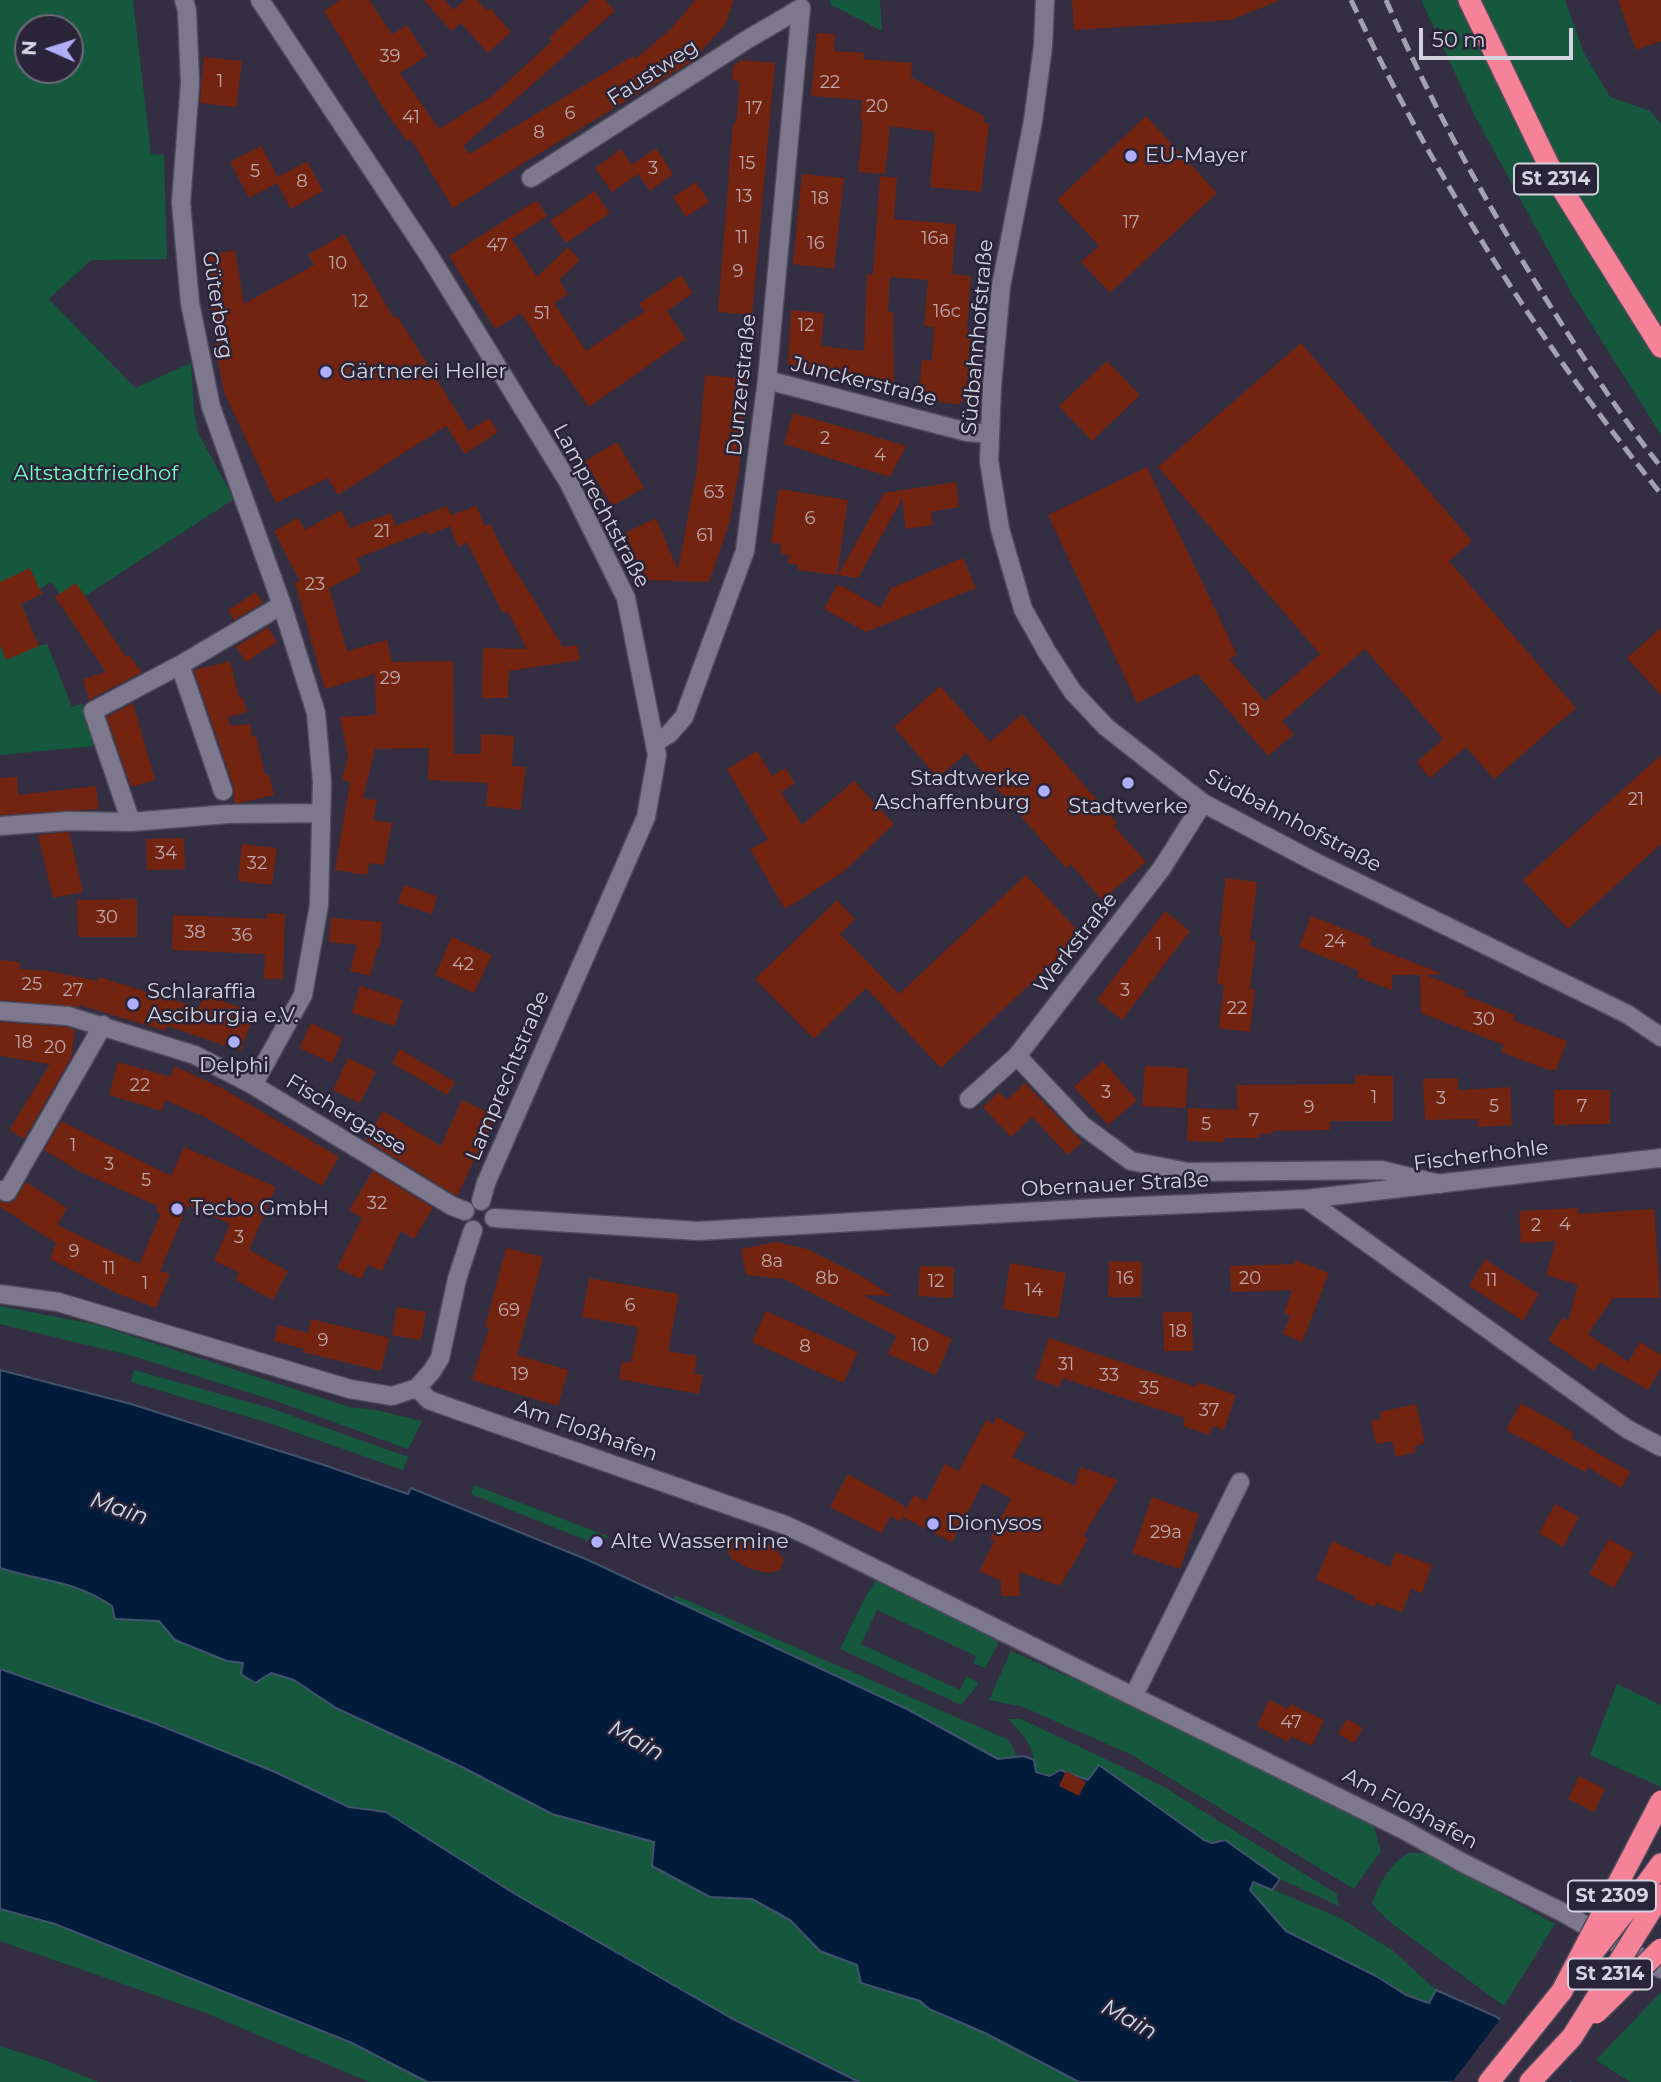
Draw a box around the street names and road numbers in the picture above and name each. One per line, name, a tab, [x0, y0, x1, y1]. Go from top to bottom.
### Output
street label: Faustweg	[603, 34, 703, 112]
road number: St 2314	[1514, 164, 1598, 195]
street label: Südbahnhofstraße	[957, 238, 999, 436]
street label: Güterberg	[196, 249, 238, 361]
street label: Dunzerstraße	[722, 313, 762, 457]
street label: Junckerstraße	[789, 352, 939, 412]
street label: Lamprechtstraße	[547, 420, 655, 592]
street label: Südbahnhofstraße	[1200, 764, 1386, 878]
street label: Werkstraße	[1029, 888, 1123, 998]
street label: Lamprechtstraße	[461, 987, 555, 1165]
street label: Fischergasse	[281, 1069, 411, 1161]
street label: Fischerhohle	[1412, 1135, 1550, 1177]
street label: Obernauer Straße	[1020, 1167, 1210, 1203]
street label: Am Floßhafen	[511, 1395, 661, 1467]
street label: Am Floßhafen	[1338, 1763, 1482, 1855]
road number: St 2309	[1568, 1880, 1656, 1912]
road number: St 2314	[1568, 1958, 1652, 1990]

